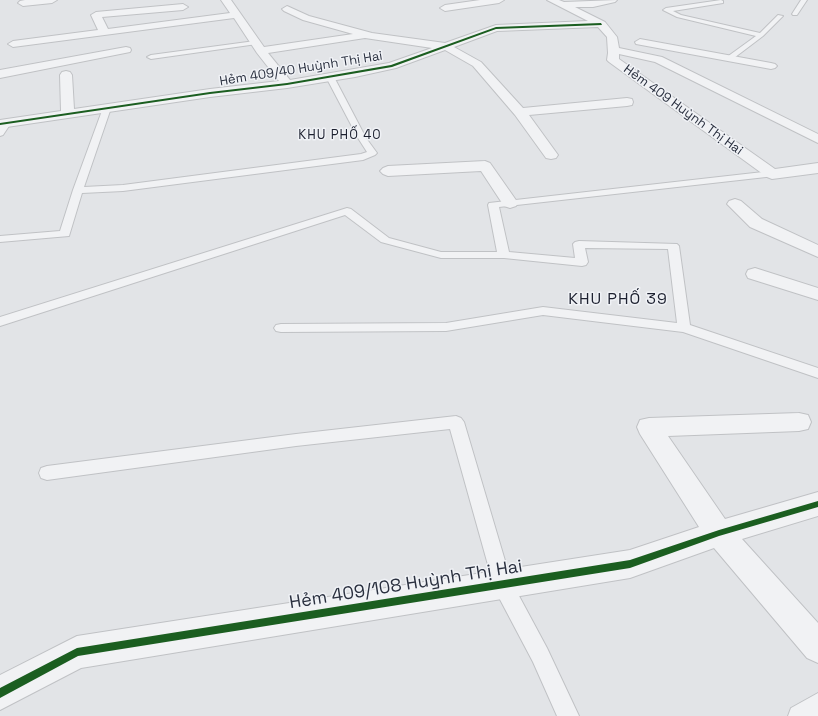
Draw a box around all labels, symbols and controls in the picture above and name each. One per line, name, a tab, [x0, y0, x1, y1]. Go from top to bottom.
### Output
street label: Hẻm 409/40 Huỳnh Thị Hai	[218, 48, 384, 90]
street label: Hẻm 409 Huỳnh Thị Hai	[620, 62, 746, 158]
district label: KHU PHỐ 40	[298, 127, 382, 143]
district label: KHU PHỐ 39	[568, 290, 668, 310]
street label: Hẻm 409/108 Huỳnh Thị Hai	[288, 556, 524, 614]

